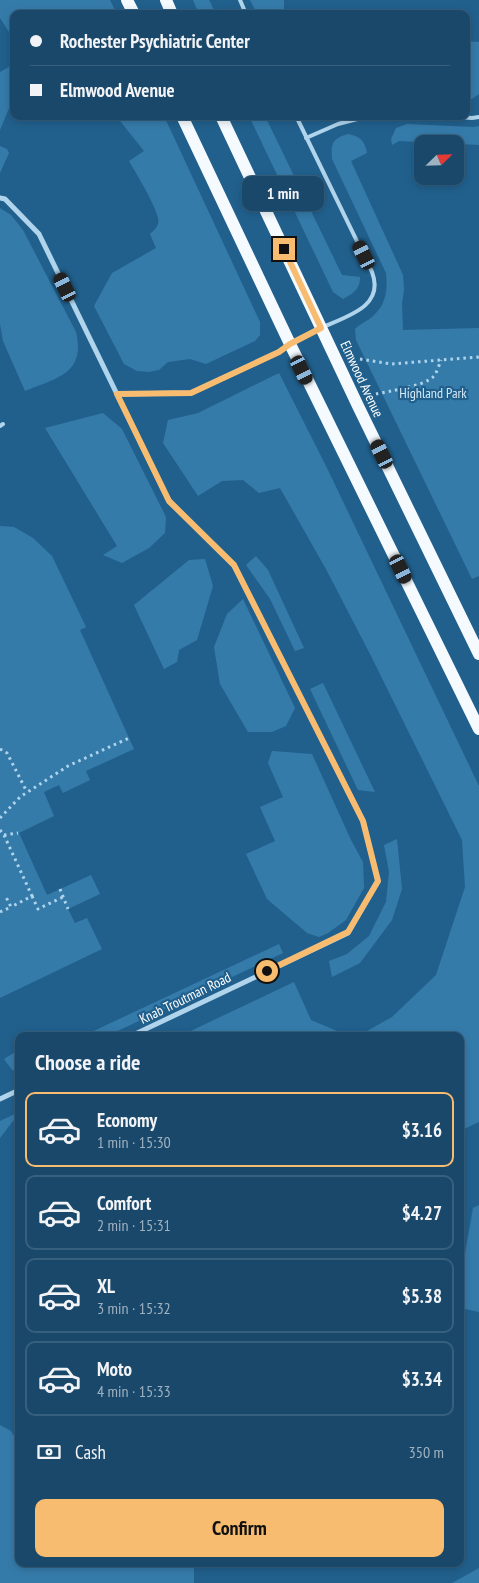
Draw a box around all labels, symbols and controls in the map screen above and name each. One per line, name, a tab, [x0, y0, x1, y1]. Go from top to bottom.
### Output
text: Rochester Psychiatric Center	[60, 29, 250, 53]
text: Elmwood Avenue	[60, 78, 175, 102]
north arrow	[414, 135, 464, 185]
map controls	[414, 135, 464, 185]
callout: 1 min	[243, 176, 325, 212]
text: 1 min	[267, 183, 299, 203]
route end	[273, 238, 295, 260]
car	[350, 238, 377, 272]
car	[51, 270, 78, 304]
street label: Elmwood Avenue	[336, 338, 388, 420]
car	[288, 353, 315, 387]
park label: Highland Park	[399, 384, 467, 402]
car	[368, 437, 395, 471]
car	[387, 552, 414, 586]
route start	[256, 960, 278, 982]
street label: Knab Troutman Road	[136, 968, 234, 1028]
text: Choose a ride	[35, 1048, 140, 1076]
icon: car	[37, 1107, 82, 1152]
text: Economy	[97, 1108, 157, 1132]
text: $3.16	[402, 1118, 442, 1142]
text: 1 min · 15:30	[97, 1132, 171, 1152]
icon: car	[37, 1190, 82, 1235]
text: Comfort	[97, 1191, 151, 1215]
text: $4.27	[402, 1201, 442, 1225]
text: 2 min · 15:31	[97, 1215, 171, 1235]
icon: car	[37, 1273, 82, 1318]
text: XL	[97, 1274, 115, 1298]
text: $5.38	[402, 1284, 442, 1308]
text: 3 min · 15:32	[97, 1298, 171, 1318]
icon: car	[37, 1356, 82, 1401]
text: Moto	[97, 1357, 132, 1381]
text: $3.34	[402, 1367, 442, 1391]
text: 4 min · 15:33	[97, 1381, 171, 1401]
icon: cash	[35, 1438, 63, 1466]
text: Cash	[75, 1440, 106, 1464]
text: 350 m	[409, 1442, 444, 1462]
button: Confirm	[35, 1499, 444, 1557]

